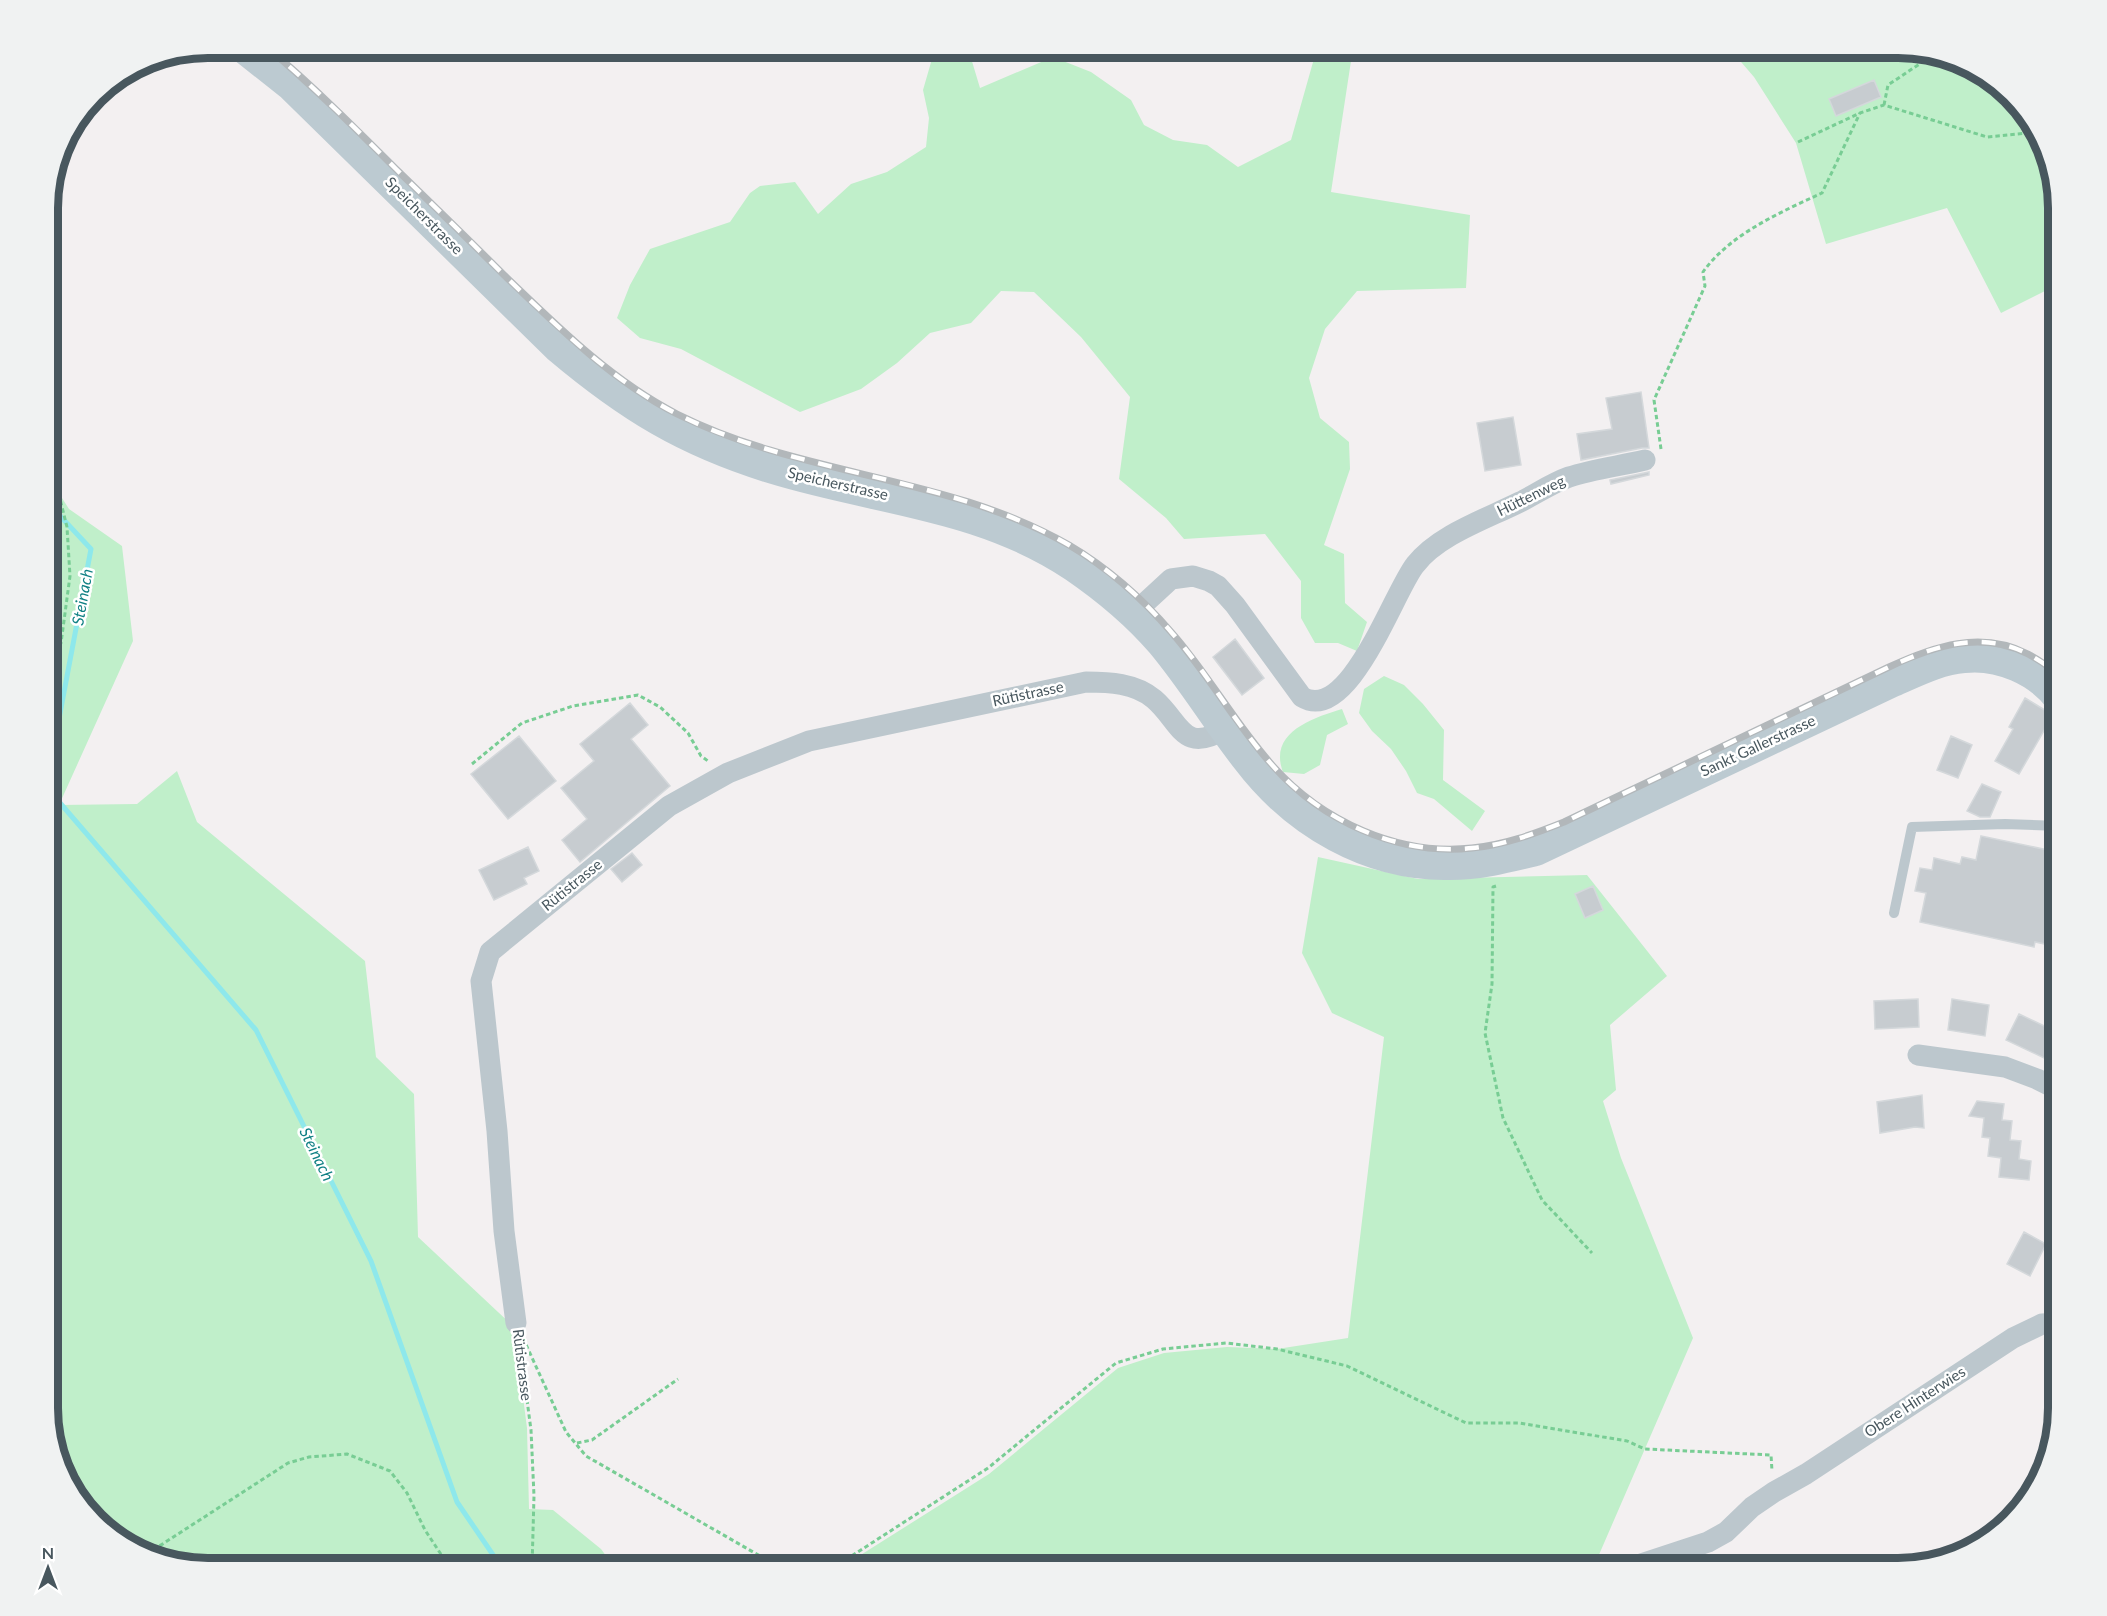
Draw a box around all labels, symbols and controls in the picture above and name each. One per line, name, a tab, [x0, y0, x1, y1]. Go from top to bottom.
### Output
street label: Speicherstrasse	[382, 173, 467, 258]
street label: Speicherstrasse	[786, 463, 890, 503]
street label: Hüttenweg	[1494, 471, 1568, 519]
water label: Steinach	[67, 567, 96, 627]
street label: Rütistrasse	[991, 677, 1065, 709]
street label: Sankt Gallerstrasse	[1697, 710, 1818, 780]
street label: Rütistrasse	[538, 854, 605, 914]
water label: Steinach	[296, 1124, 338, 1184]
street label: Rütistrasse	[510, 1328, 536, 1402]
street label: Obere Hinterwies	[1861, 1362, 1968, 1441]
north arrow	[18, 1538, 78, 1598]
text: N	[42, 1543, 54, 1562]

